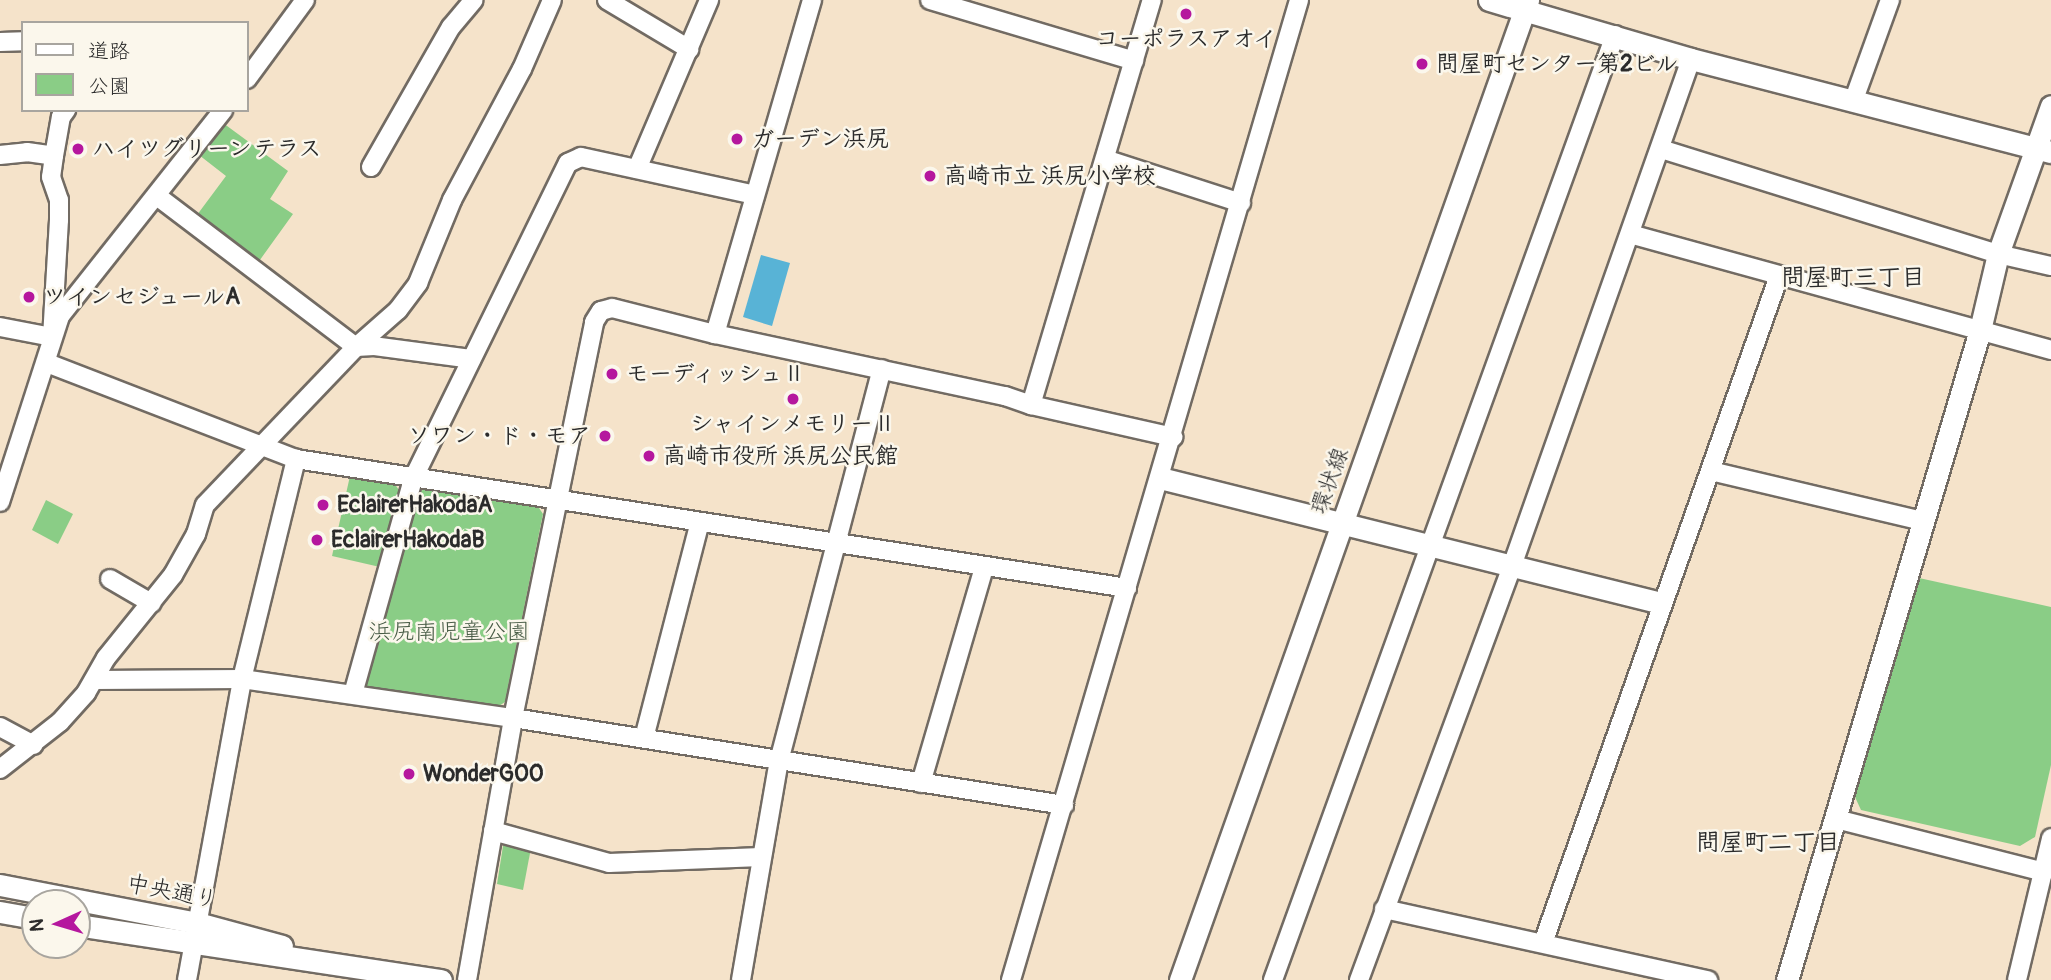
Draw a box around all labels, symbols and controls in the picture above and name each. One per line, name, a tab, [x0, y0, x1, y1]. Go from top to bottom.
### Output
marker: コーポラスアオイ	[1178, 6, 1194, 22]
legend	[21, 21, 248, 112]
place label: コーポラスアオイ	[1094, 25, 1278, 53]
text: 道路	[88, 38, 130, 65]
place label: 問屋町センター第2ビル	[1436, 50, 1679, 78]
marker: 問屋町センター第2ビル	[1414, 56, 1430, 72]
text: 公園	[88, 73, 130, 100]
place label: ガーデン浜尻	[751, 125, 889, 153]
marker: ガーデン浜尻	[729, 131, 745, 147]
place label: ハイツグリーンテラス	[92, 135, 322, 163]
marker: ハイツグリーンテラス	[70, 141, 86, 157]
place label: 高崎市立 浜尻小学校	[944, 162, 1156, 190]
marker: 高崎市立 浜尻小学校	[922, 168, 938, 184]
district label: 問屋町三丁目	[1781, 264, 1925, 292]
place label: ツインセジュールA	[43, 283, 241, 311]
marker: ツインセジュールA	[21, 289, 37, 305]
place label: モーディッシュⅡ	[626, 360, 810, 388]
marker: モーディッシュⅡ	[604, 366, 620, 382]
marker: シャインメモリーⅡ	[785, 391, 801, 407]
place label: シャインメモリーⅡ	[690, 410, 896, 438]
place label: ソワン・ド・モア	[407, 422, 591, 450]
marker: ソワン・ド・モア	[597, 428, 613, 444]
place label: 高崎市役所 浜尻公民館	[663, 442, 898, 470]
street label: 環状線	[1305, 444, 1355, 518]
marker: 高崎市役所 浜尻公民館	[641, 448, 657, 464]
place label: EclairerHakodaA	[337, 491, 492, 519]
marker: EclairerHakodaA	[315, 497, 331, 513]
place label: EclairerHakodaB	[331, 526, 484, 554]
marker: EclairerHakodaB	[309, 532, 325, 548]
park label: 浜尻南児童公園	[369, 618, 529, 646]
place label: WonderGOO	[423, 760, 543, 788]
marker: WonderGOO	[401, 766, 417, 782]
district label: 問屋町二丁目	[1696, 829, 1840, 857]
street label: 中央通り	[124, 870, 220, 914]
north arrow	[21, 889, 91, 959]
text: N	[25, 918, 49, 933]

